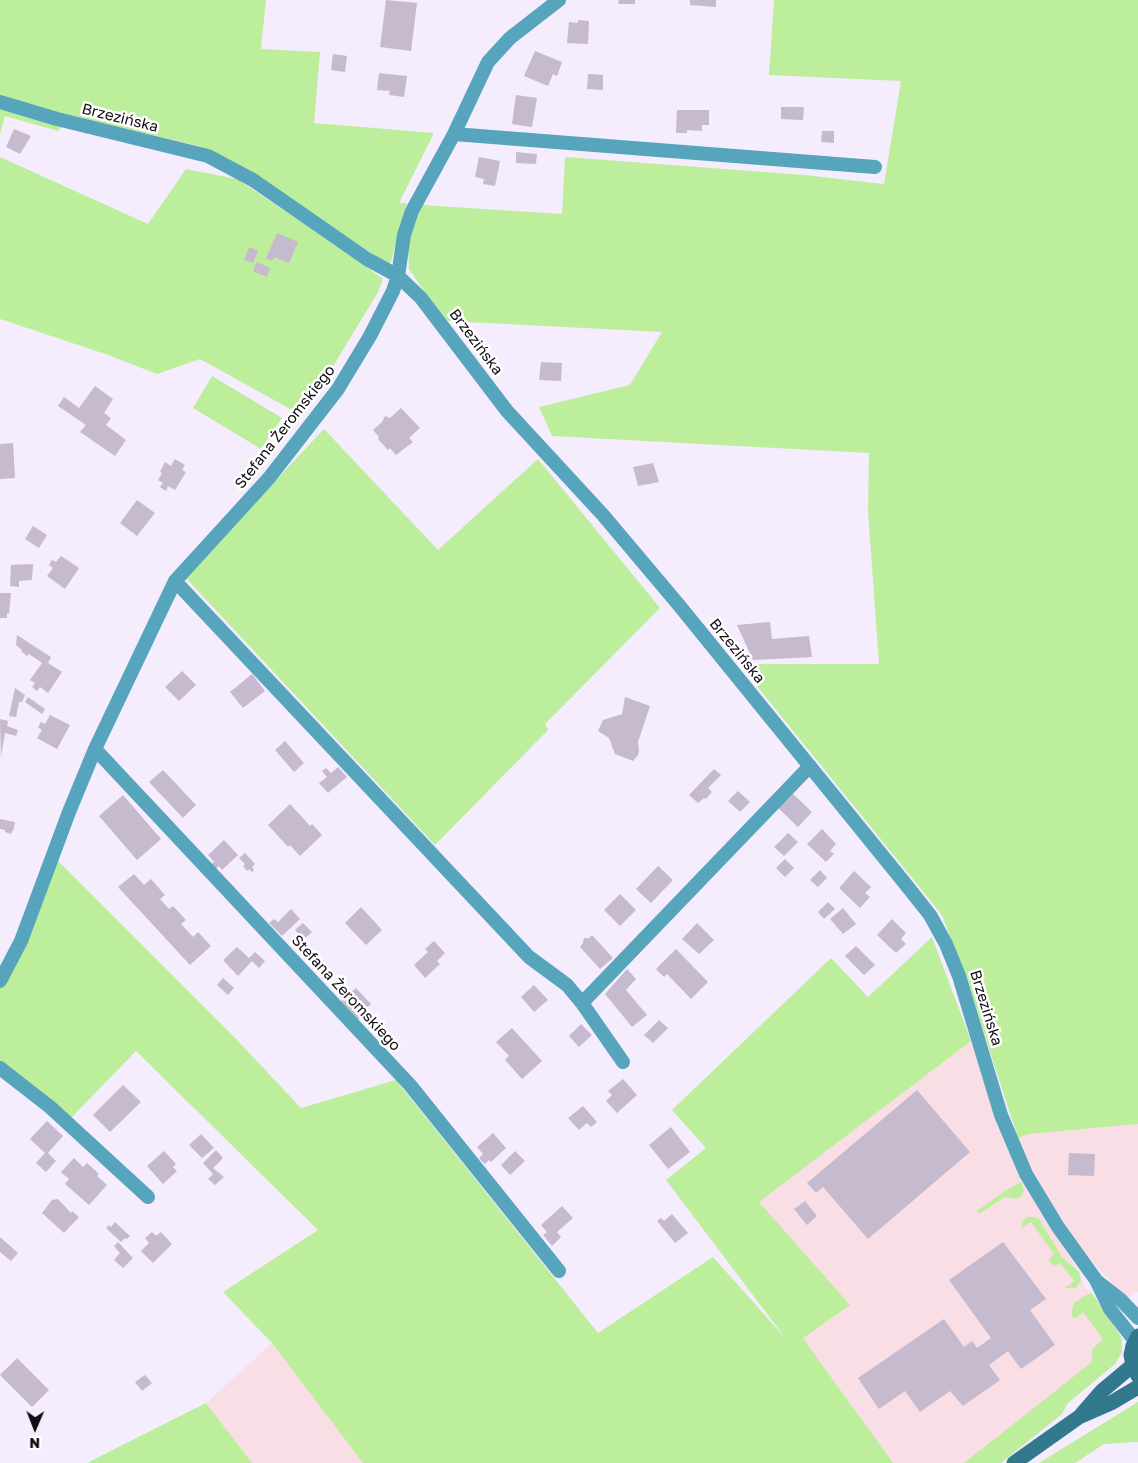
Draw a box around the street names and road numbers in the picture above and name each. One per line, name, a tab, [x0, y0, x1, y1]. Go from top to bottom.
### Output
street label: Brzezińska	[80, 100, 160, 136]
street label: Brzezińska	[445, 305, 507, 379]
street label: Stefana Żeromskiego	[231, 362, 339, 492]
street label: Brzezińska	[705, 615, 769, 687]
street label: Stefana Żeromskiego	[288, 931, 404, 1055]
street label: Brzezińska	[966, 968, 1006, 1048]

